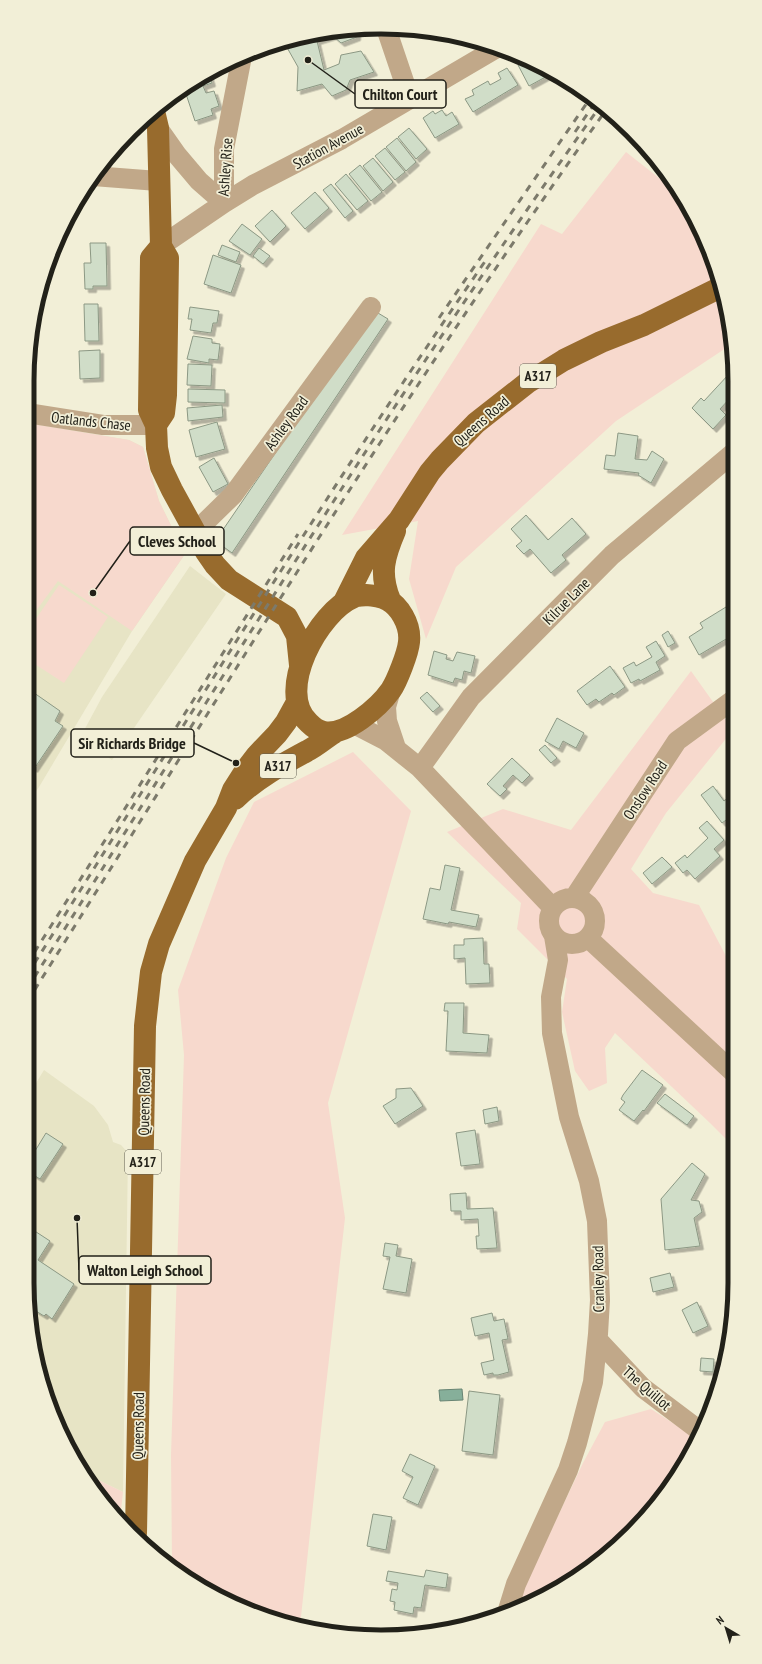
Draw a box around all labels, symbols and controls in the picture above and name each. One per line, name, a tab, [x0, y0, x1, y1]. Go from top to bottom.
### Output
callout: Chilton Court	[355, 80, 446, 108]
text: Chilton Court	[363, 84, 438, 104]
street label: Station Avenue	[289, 119, 367, 173]
street label: Ashley Rise	[213, 137, 237, 197]
road number: A317	[520, 364, 556, 388]
street label: Ashley Road	[260, 392, 312, 454]
street label: Queens Road	[449, 392, 513, 450]
street label: Oatlands Chase	[50, 407, 132, 435]
callout: Cleves School	[130, 527, 224, 555]
text: Cleves School	[138, 531, 216, 551]
street label: Kilrue Lane	[538, 573, 594, 629]
callout: Sir Richards Bridge	[71, 729, 194, 757]
text: Sir Richards Bridge	[78, 733, 186, 753]
road number: A317	[260, 754, 296, 778]
street label: Onslow Road	[619, 757, 671, 823]
street label: Queens Road	[134, 1068, 154, 1136]
road number: A317	[125, 1150, 161, 1174]
street label: Cranley Road	[588, 1245, 608, 1313]
callout: Walton Leigh School	[79, 1256, 211, 1284]
text: Walton Leigh School	[86, 1260, 203, 1280]
street label: The Quillot	[619, 1362, 675, 1414]
street label: Queens Road	[128, 1392, 148, 1460]
north arrow	[706, 1608, 746, 1648]
text: N	[713, 1613, 727, 1627]

